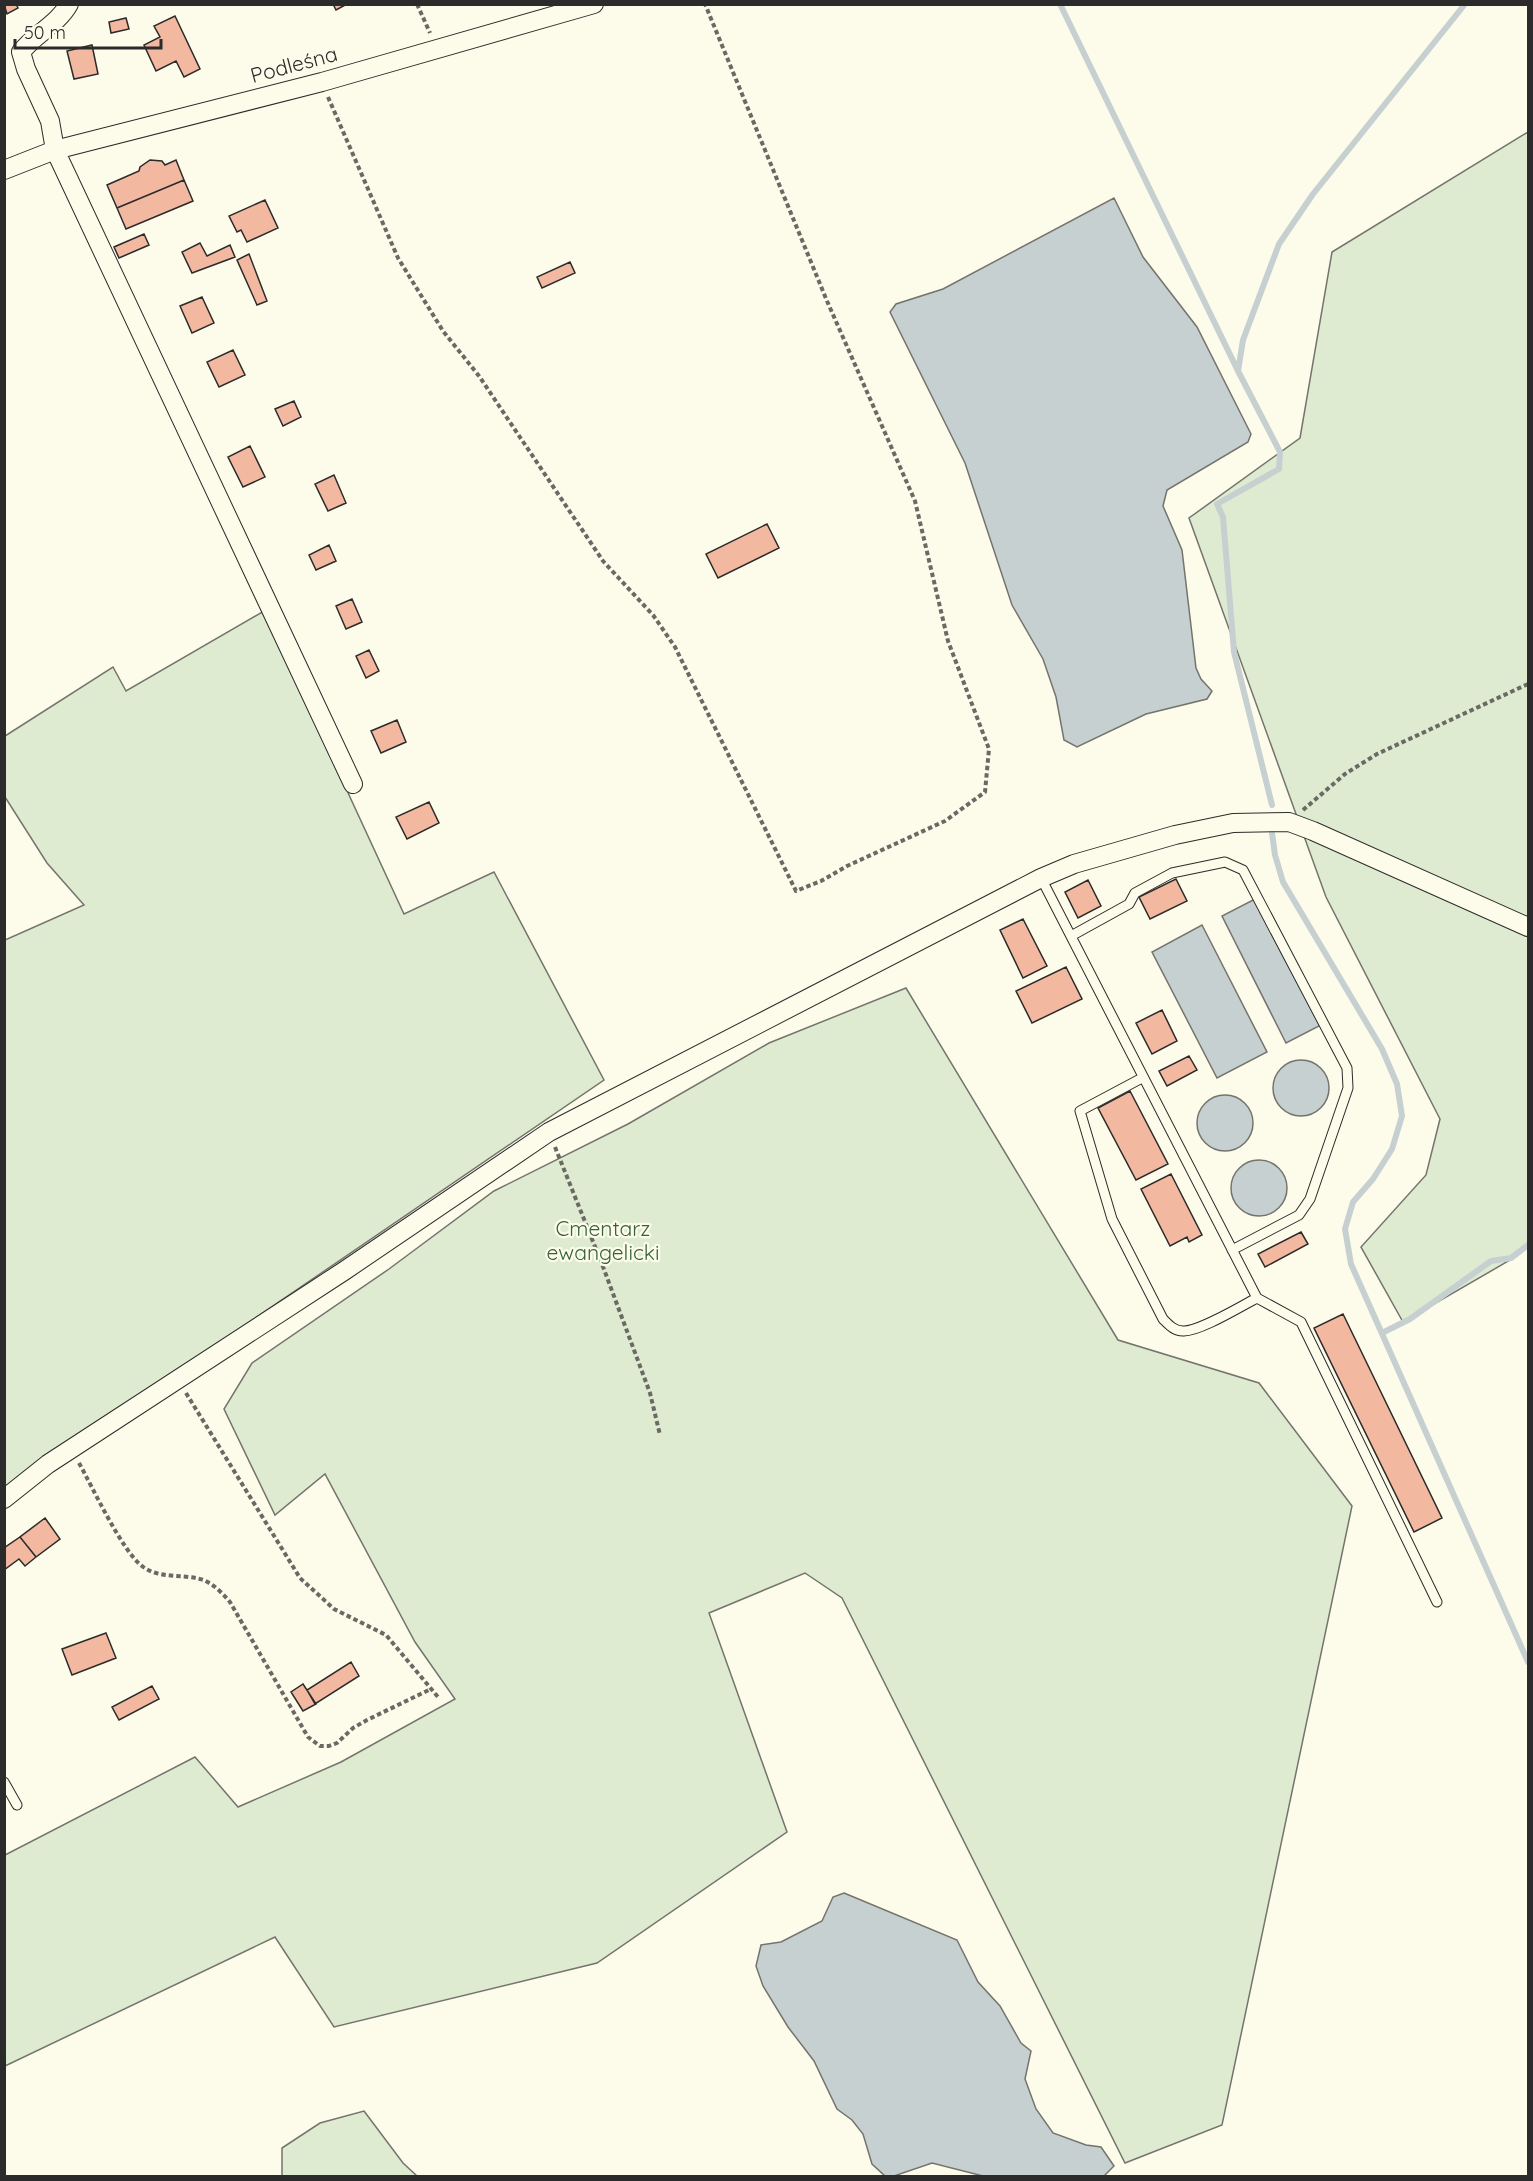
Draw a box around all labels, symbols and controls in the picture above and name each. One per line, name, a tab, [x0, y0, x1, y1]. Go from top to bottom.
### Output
scale bar	[15, 12, 160, 50]
text: 50 m	[24, 21, 66, 44]
street label: Podleśna	[247, 40, 340, 88]
park label: Cmentarz ewangelicki	[546, 1215, 660, 1265]

